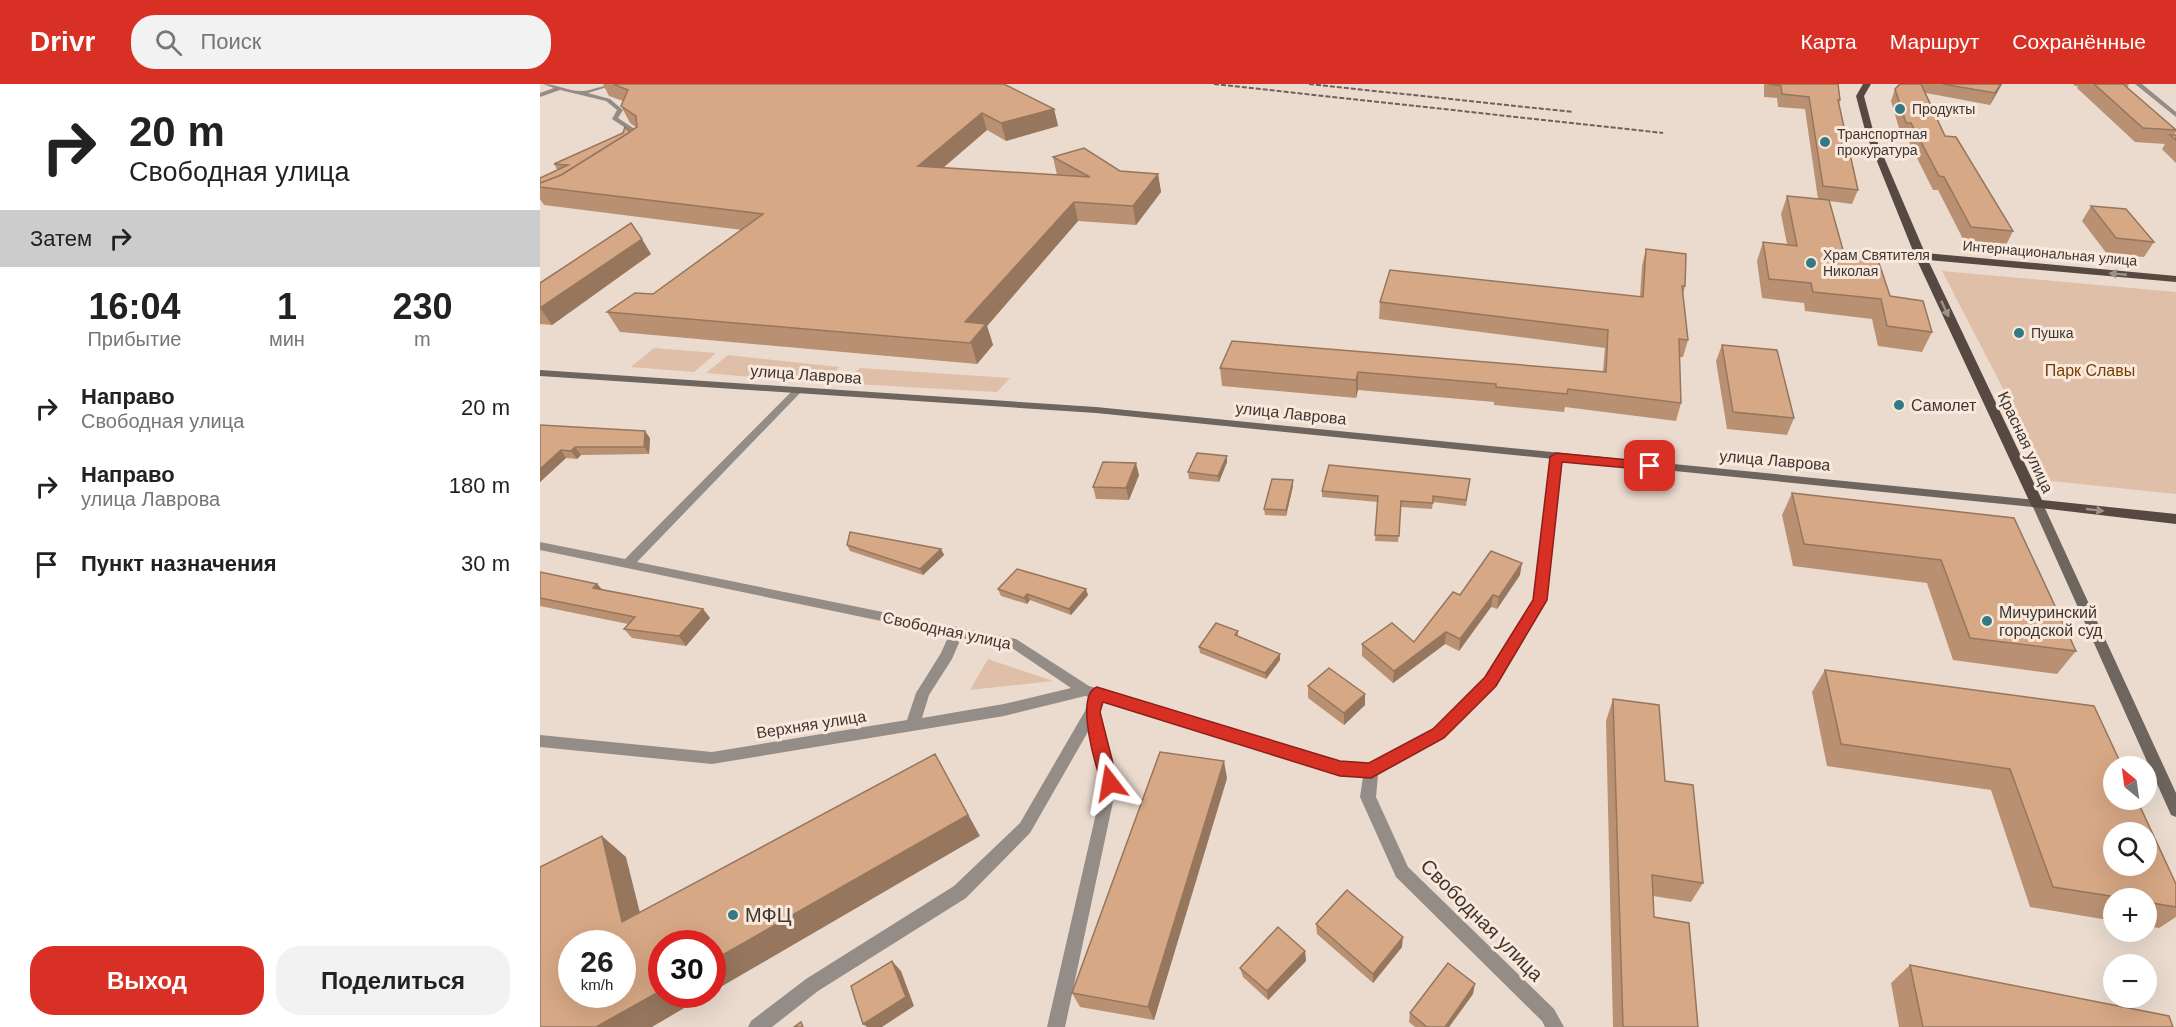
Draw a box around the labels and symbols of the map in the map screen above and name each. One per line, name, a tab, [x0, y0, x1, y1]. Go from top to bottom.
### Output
place label: Продукты	[1912, 101, 1975, 117]
marker: Продукты	[1893, 102, 1907, 116]
place label: Транспортная прокуратура	[1837, 126, 1927, 158]
marker: Транспортная прокуратура	[1818, 135, 1832, 149]
street label: Интернациональная улица	[1962, 237, 2138, 269]
place label: Храм Святителя Николая	[1823, 247, 1930, 279]
marker: Храм Святителя Николая	[1804, 256, 1818, 270]
one-way arrow	[2108, 269, 2127, 279]
one-way arrow	[1941, 301, 1950, 318]
place label: Пушка	[2031, 325, 2074, 341]
marker: Пушка	[2012, 326, 2026, 340]
street label: улица Лаврова	[750, 362, 862, 387]
park label: Парк Славы	[2045, 362, 2135, 379]
street label: Красная улица	[1995, 389, 2057, 496]
place label: Самолет	[1911, 397, 1977, 414]
marker: Самолет	[1892, 398, 1906, 412]
street label: улица Лаврова	[1235, 399, 1347, 428]
pin	[1624, 440, 1675, 491]
street label: улица Лаврова	[1719, 447, 1831, 474]
one-way arrow	[2086, 505, 2105, 515]
place label: Мичуринский городской суд	[1999, 604, 2103, 639]
street label: Свободная улица	[881, 609, 1013, 652]
marker: Мичуринский городской суд	[1980, 614, 1994, 628]
street label: Верхняя улица	[755, 707, 867, 742]
position arrow	[1078, 751, 1142, 815]
north arrow	[2103, 756, 2157, 810]
street label: Свободная улица	[1416, 854, 1548, 986]
place label: МФЦ	[745, 904, 792, 926]
marker: МФЦ	[726, 908, 740, 922]
speed limit sign: 30	[648, 930, 726, 1008]

